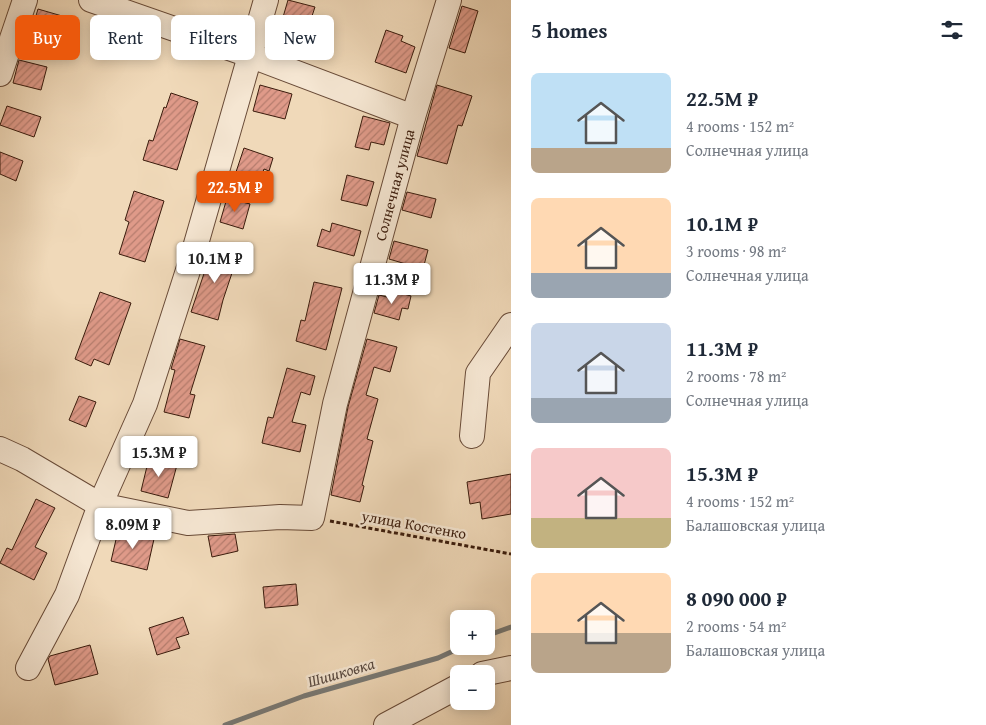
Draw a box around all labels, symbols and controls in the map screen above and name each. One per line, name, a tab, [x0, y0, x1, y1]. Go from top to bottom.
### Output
chip: Buy	[15, 15, 80, 60]
chip: Rent	[90, 15, 161, 60]
chip: Filters	[171, 15, 255, 60]
chip: New	[265, 15, 334, 60]
text: 5 homes	[531, 15, 607, 46]
icon: filters	[938, 16, 966, 44]
text: 22.5M ₽	[686, 83, 758, 114]
icon: home	[571, 93, 631, 153]
text: 4 rooms · 152 m²	[686, 114, 794, 138]
street label: Солнечная улица	[369, 126, 420, 243]
text: Солнечная улица	[686, 138, 809, 162]
pin: 22.5M ₽	[189, 170, 281, 213]
text: 22.5M ₽	[208, 175, 262, 199]
text: 10.1M ₽	[686, 208, 758, 239]
icon: home	[571, 218, 631, 278]
text: 3 rooms · 98 m²	[686, 239, 786, 263]
pin: 10.1M ₽	[169, 242, 261, 284]
text: 10.1M ₽	[188, 246, 242, 270]
pin: 11.3M ₽	[346, 262, 438, 305]
text: Солнечная улица	[686, 263, 809, 287]
text: 11.3M ₽	[365, 267, 419, 291]
text: 11.3M ₽	[686, 333, 758, 364]
icon: home	[571, 343, 631, 403]
text: 2 rooms · 78 m²	[686, 364, 786, 388]
text: Солнечная улица	[686, 388, 809, 412]
pin: 15.3M ₽	[113, 436, 205, 478]
text: 15.3M ₽	[132, 440, 186, 464]
text: 15.3M ₽	[686, 458, 758, 489]
icon: home	[571, 468, 631, 528]
text: 4 rooms · 152 m²	[686, 489, 794, 513]
street label: улица Костенко	[359, 505, 468, 544]
pin: 8.09M ₽	[87, 508, 179, 550]
text: 8.09M ₽	[106, 512, 160, 536]
text: Балашовская улица	[686, 513, 825, 537]
text: 8 090 000 ₽	[686, 583, 787, 614]
icon: home	[571, 593, 631, 653]
map controls	[450, 610, 495, 710]
button: +	[450, 610, 495, 655]
text: 2 rooms · 54 m²	[686, 614, 786, 638]
text: Балашовская улица	[686, 638, 825, 662]
water label: Шишковка	[305, 651, 378, 693]
button: −	[450, 665, 495, 710]

